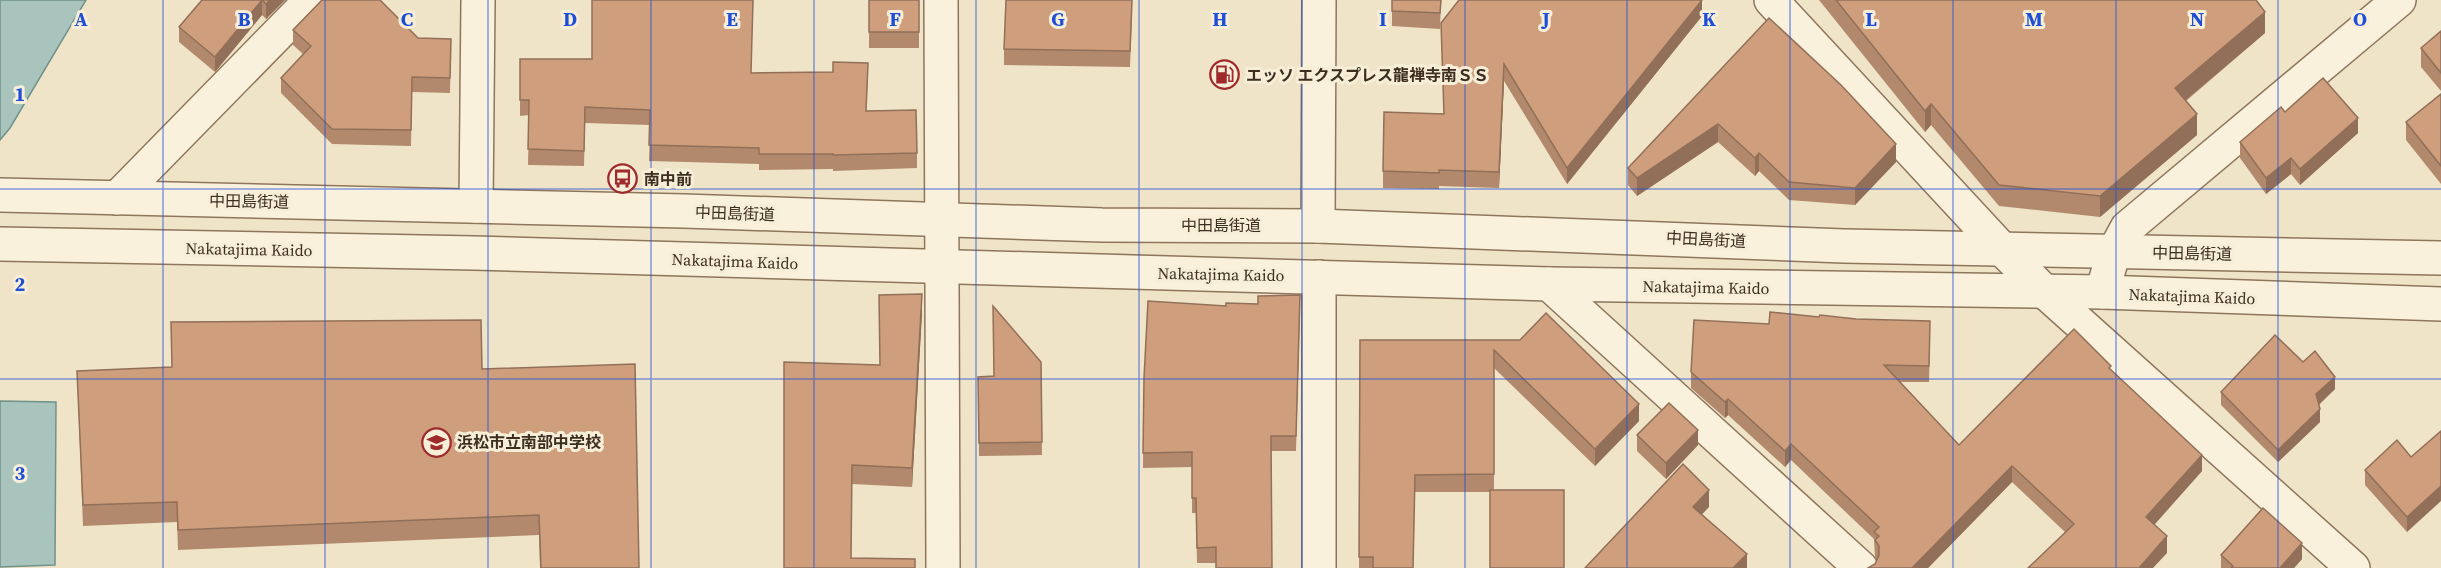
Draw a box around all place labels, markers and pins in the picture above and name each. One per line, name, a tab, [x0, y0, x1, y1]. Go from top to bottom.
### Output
fuel station icon: エッソ エクスプレス龍禅寺南ＳＳ	[1209, 59, 1241, 91]
place label: エッソ エクスプレス龍禅寺南ＳＳ	[1246, 64, 1489, 86]
bus stop icon: 南中前	[607, 163, 639, 195]
place label: 南中前	[644, 168, 692, 190]
school or university icon: 浜松市立南部中学校	[420, 426, 452, 458]
place label: 浜松市立南部中学校	[457, 431, 601, 453]

